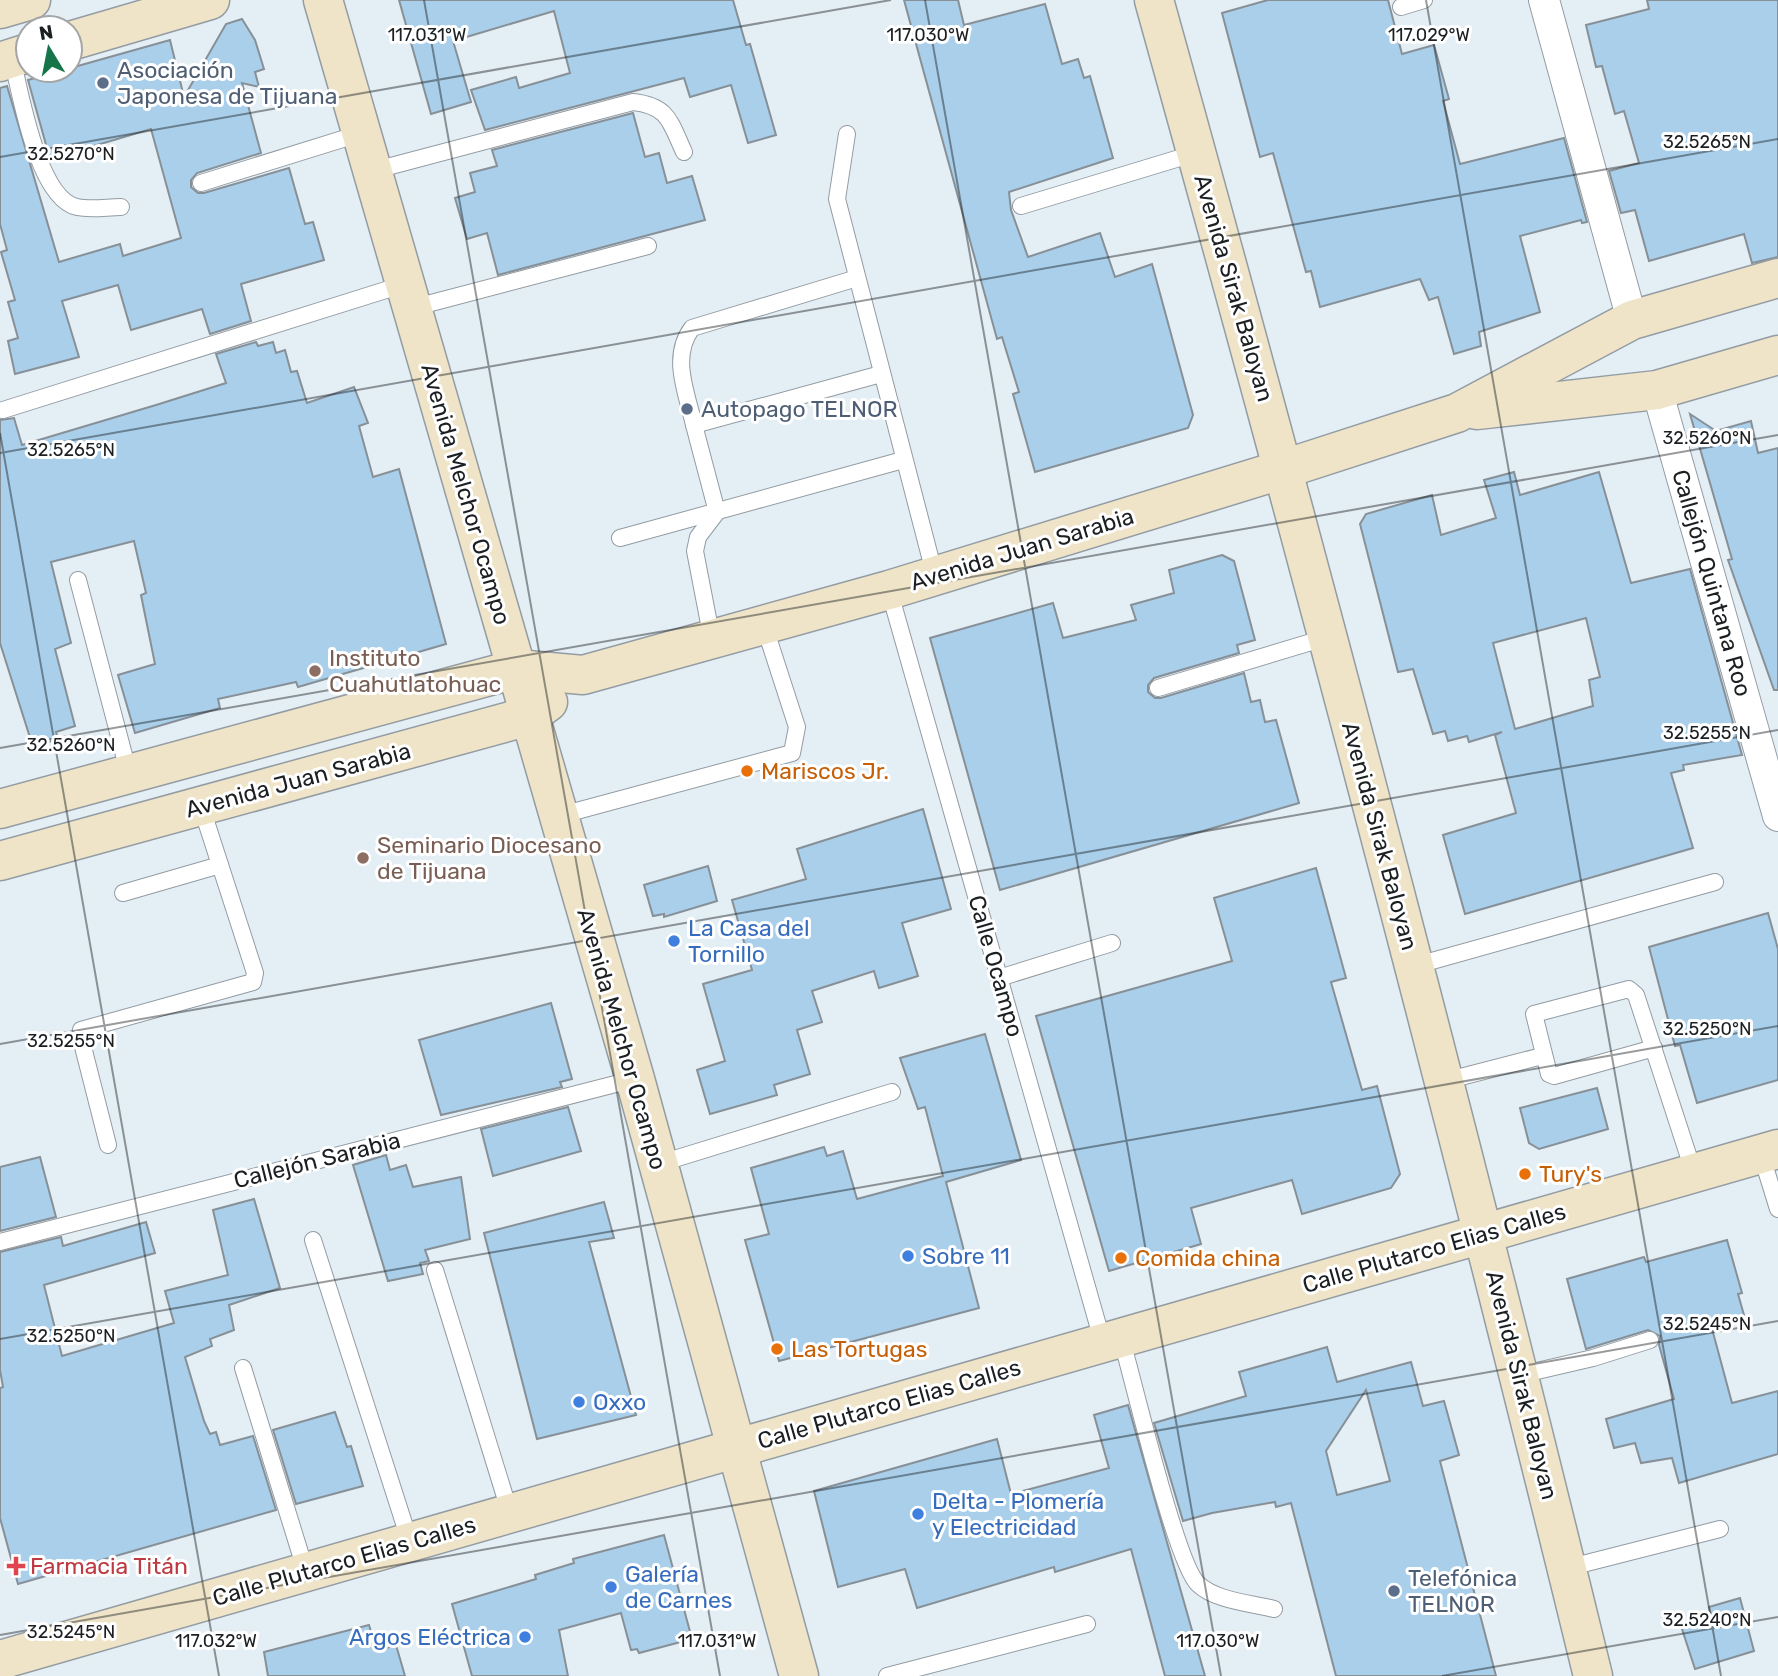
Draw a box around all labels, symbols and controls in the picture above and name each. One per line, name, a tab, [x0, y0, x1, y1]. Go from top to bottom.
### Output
north arrow	[14, 14, 84, 84]
text: N	[37, 20, 55, 45]
text: 117.031°W	[388, 24, 466, 46]
text: 117.030°W	[887, 24, 969, 46]
text: 117.029°W	[1388, 24, 1470, 46]
place label: Asociación Japonesa de Tijuana	[117, 56, 337, 110]
marker: Asociación Japonesa de Tijuana	[95, 75, 111, 91]
text: 32.5265°N	[1663, 131, 1751, 153]
text: 32.5270°N	[27, 143, 115, 165]
street label: Avenida Sirak Baloyan	[1188, 171, 1280, 405]
street label: Avenida Melchor Ocampo	[415, 360, 517, 628]
place label: Autopago TELNOR	[701, 395, 898, 423]
marker: Autopago TELNOR	[679, 401, 695, 417]
text: 32.5260°N	[1663, 427, 1751, 449]
text: 32.5265°N	[27, 439, 115, 461]
street label: Callejón Quintana Roo	[1666, 466, 1758, 700]
street label: Avenida Juan Sarabia	[907, 502, 1137, 596]
place label: Instituto Cuahutlatohuac	[329, 644, 501, 698]
marker: Instituto Cuahutlatohuac	[307, 663, 323, 679]
street label: Avenida Sirak Baloyan	[1336, 719, 1424, 953]
text: 32.5255°N	[1663, 722, 1751, 744]
text: 32.5260°N	[27, 734, 115, 756]
street label: Avenida Juan Sarabia	[182, 736, 414, 824]
place label: Mariscos Jr.	[761, 757, 889, 785]
marker: Mariscos Jr.	[739, 763, 755, 779]
place label: Seminario Diocesano de Tijuana	[377, 831, 602, 885]
marker: Seminario Diocesano de Tijuana	[355, 850, 371, 866]
street label: Calle Ocampo	[962, 892, 1030, 1040]
street label: Avenida Melchor Ocampo	[571, 905, 673, 1173]
place label: La Casa del Tornillo	[688, 914, 810, 968]
marker: La Casa del Tornillo	[666, 933, 682, 949]
text: 32.5250°N	[1663, 1018, 1751, 1040]
text: 32.5255°N	[27, 1030, 115, 1052]
street label: Callejón Sarabia	[231, 1126, 403, 1194]
place label: Tury's	[1539, 1160, 1602, 1188]
marker: Tury's	[1517, 1166, 1533, 1182]
street label: Calle Plutarco Elias Calles	[1299, 1197, 1569, 1299]
place label: Sobre 11	[922, 1242, 1010, 1270]
place label: Comida china	[1135, 1244, 1280, 1272]
marker: Sobre 11	[900, 1248, 916, 1264]
marker: Comida china	[1113, 1250, 1129, 1266]
street label: Avenida Sirak Baloyan	[1480, 1268, 1564, 1502]
text: 32.5245°N	[1663, 1313, 1751, 1335]
text: 32.5250°N	[27, 1325, 115, 1347]
place label: Las Tortugas	[791, 1335, 928, 1363]
marker: Las Tortugas	[769, 1341, 785, 1357]
street label: Calle Plutarco Elias Calles	[754, 1353, 1024, 1455]
place label: Oxxo	[593, 1388, 646, 1416]
marker: Oxxo	[571, 1394, 587, 1410]
place label: Delta - Plomería y Electricidad	[932, 1487, 1104, 1541]
marker: Delta - Plomería y Electricidad	[910, 1506, 926, 1522]
street label: Calle Plutarco Elias Calles	[209, 1510, 479, 1612]
place label: Farmacia Titán	[30, 1552, 188, 1580]
marker: Farmacia Titán	[8, 1558, 24, 1574]
place label: Galería de Carnes	[625, 1560, 733, 1614]
place label: Telefónica TELNOR	[1408, 1564, 1517, 1618]
marker: Galería de Carnes	[603, 1579, 619, 1595]
marker: Telefónica TELNOR	[1386, 1583, 1402, 1599]
text: 32.5240°N	[1662, 1609, 1752, 1631]
text: 32.5245°N	[27, 1621, 115, 1643]
place label: Argos Eléctrica	[349, 1623, 511, 1651]
marker: Argos Eléctrica	[517, 1629, 533, 1645]
text: 117.032°W	[175, 1630, 257, 1652]
text: 117.031°W	[678, 1630, 756, 1652]
text: 117.030°W	[1177, 1630, 1259, 1652]

